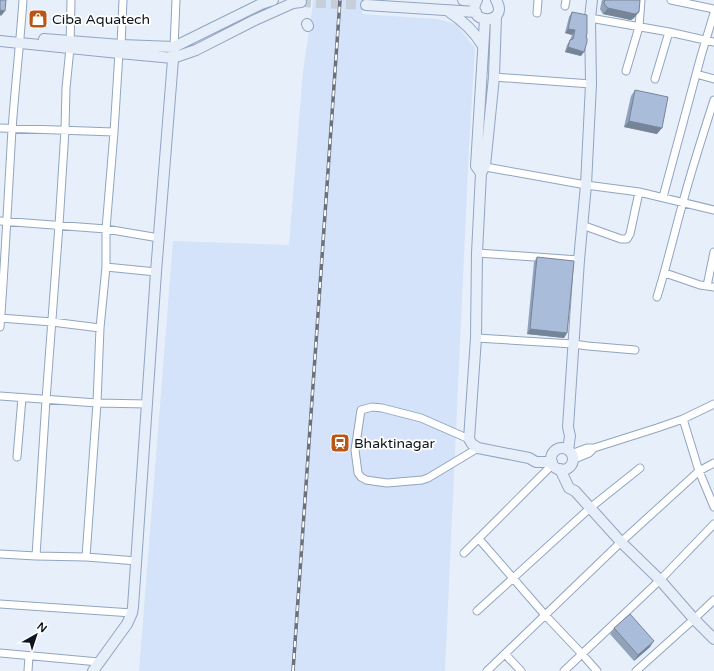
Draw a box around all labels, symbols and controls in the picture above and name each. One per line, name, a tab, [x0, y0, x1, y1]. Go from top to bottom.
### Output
shop icon: Ciba Aquatech	[27, 8, 49, 30]
place label: Ciba Aquatech	[52, 11, 150, 28]
station icon: Bhaktinagar	[329, 432, 351, 454]
place label: Bhaktinagar	[354, 435, 436, 452]
north arrow	[16, 615, 56, 655]
text: N	[34, 620, 50, 635]

